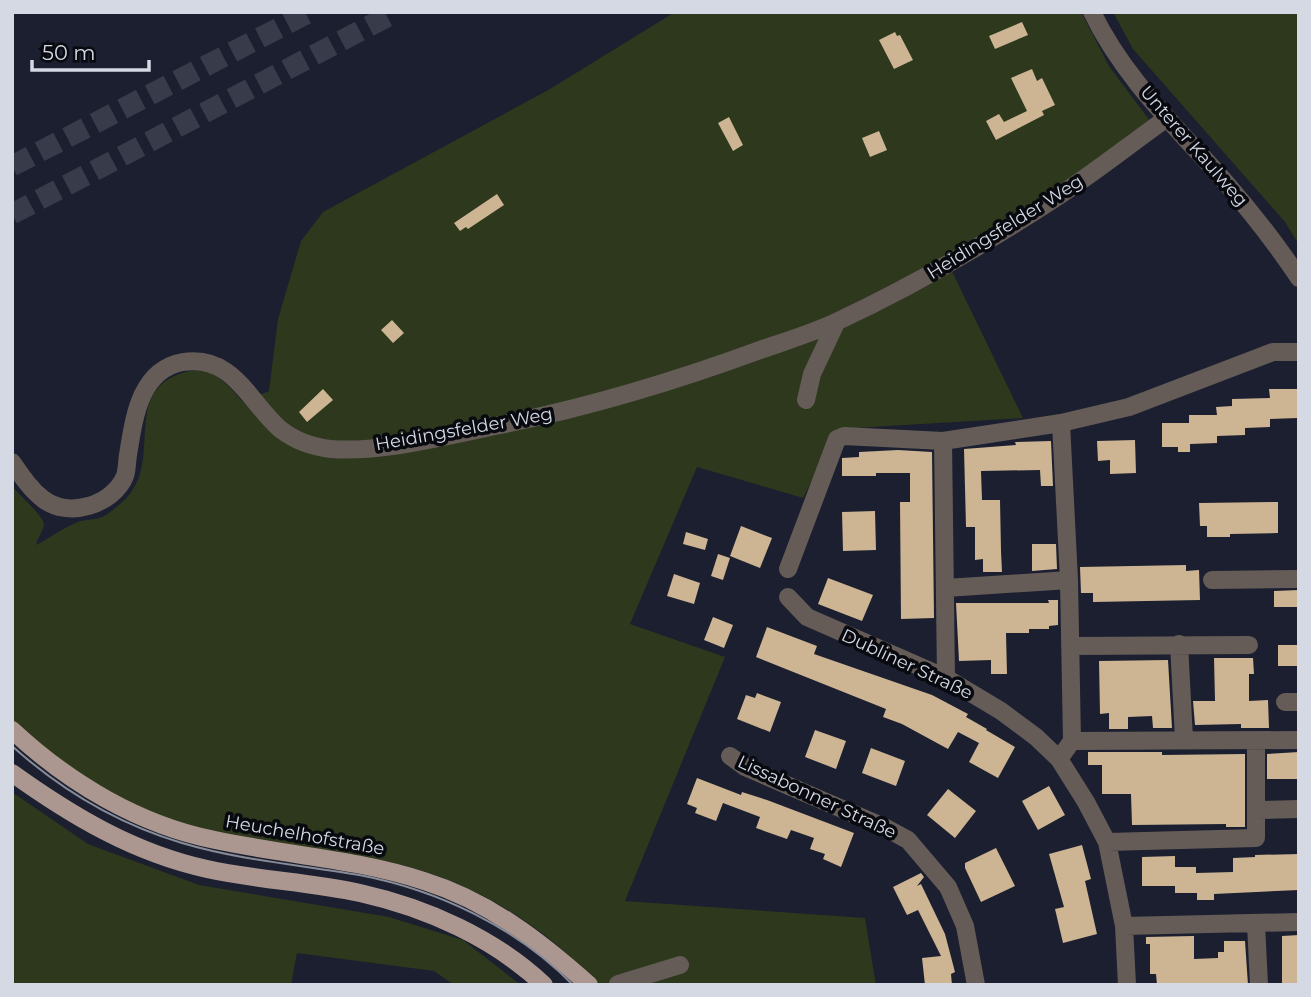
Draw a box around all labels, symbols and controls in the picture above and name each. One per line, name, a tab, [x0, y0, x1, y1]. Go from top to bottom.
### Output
scale bar	[32, 28, 149, 72]
text: 50 m	[42, 40, 96, 65]
street label: Unterer Kaulweg	[1136, 81, 1252, 211]
street label: Heidingsfelder Weg	[923, 170, 1087, 284]
street label: Heidingsfelder Weg	[374, 403, 554, 455]
street label: Dubliner Straße	[838, 624, 976, 704]
street label: Lissabonner Straße	[734, 751, 900, 844]
street label: Heuchelhofstraße	[224, 810, 386, 860]

